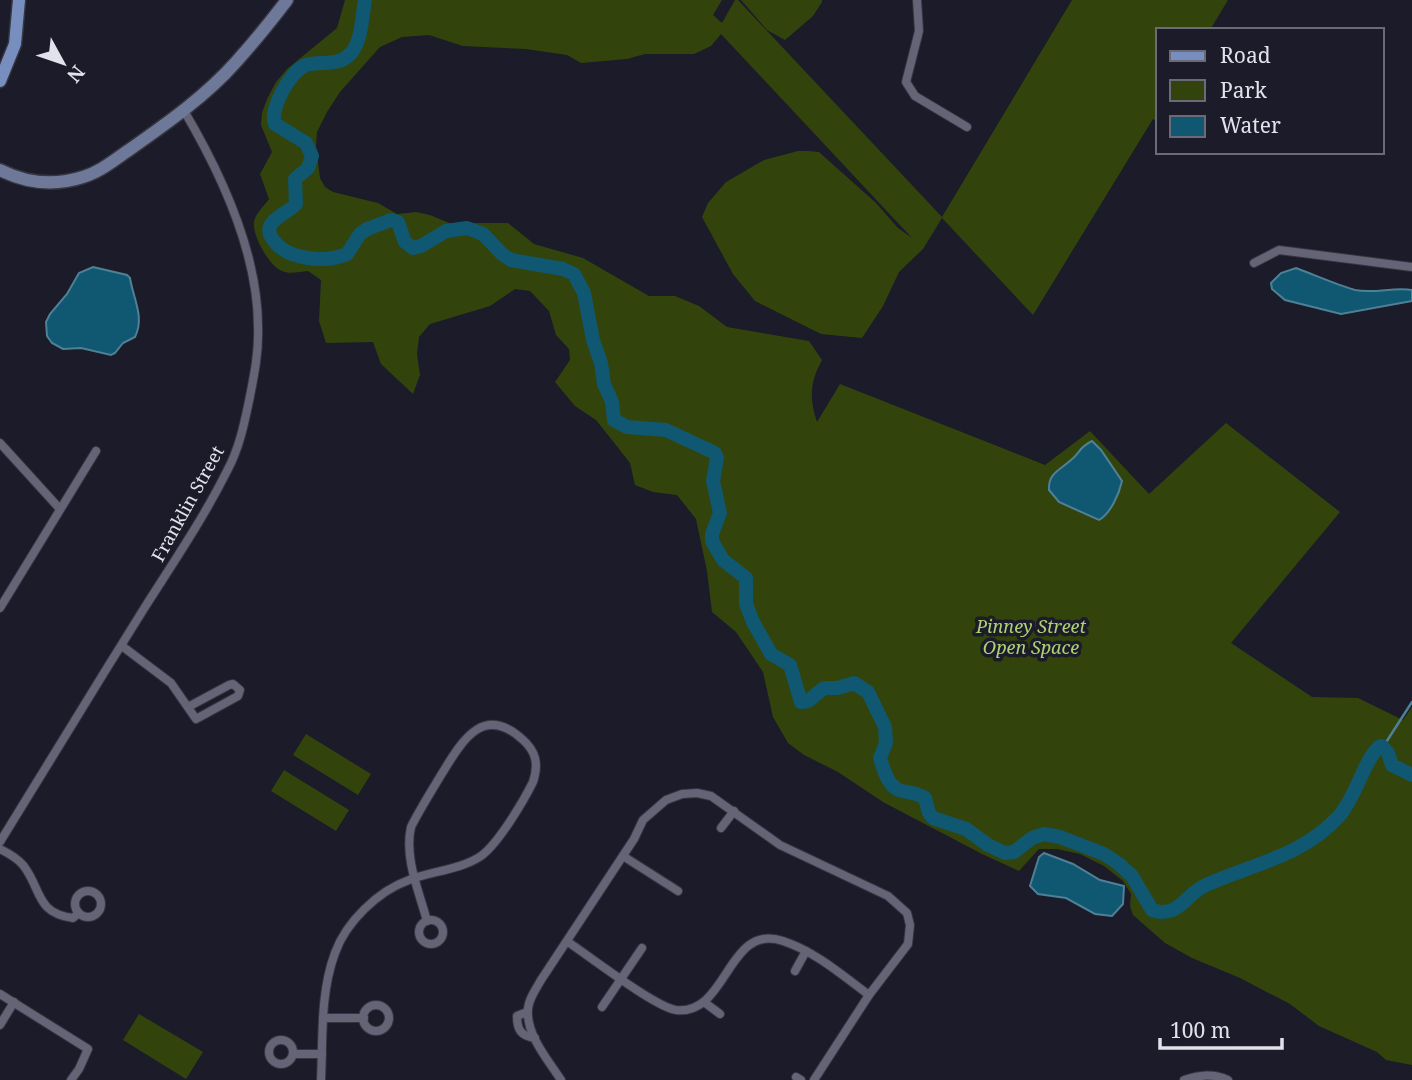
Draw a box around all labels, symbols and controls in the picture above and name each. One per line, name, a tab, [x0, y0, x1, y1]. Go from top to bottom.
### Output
north arrow	[28, 28, 98, 98]
legend	[1156, 28, 1384, 154]
text: Road	[1220, 41, 1271, 69]
text: N	[61, 60, 91, 88]
text: Park	[1220, 76, 1267, 104]
text: Water	[1220, 111, 1281, 139]
street label: Franklin Street	[145, 441, 229, 566]
park label: Pinney Street Open Space	[975, 614, 1086, 659]
scale bar	[1160, 1006, 1282, 1050]
text: 100 m	[1170, 1016, 1231, 1044]

